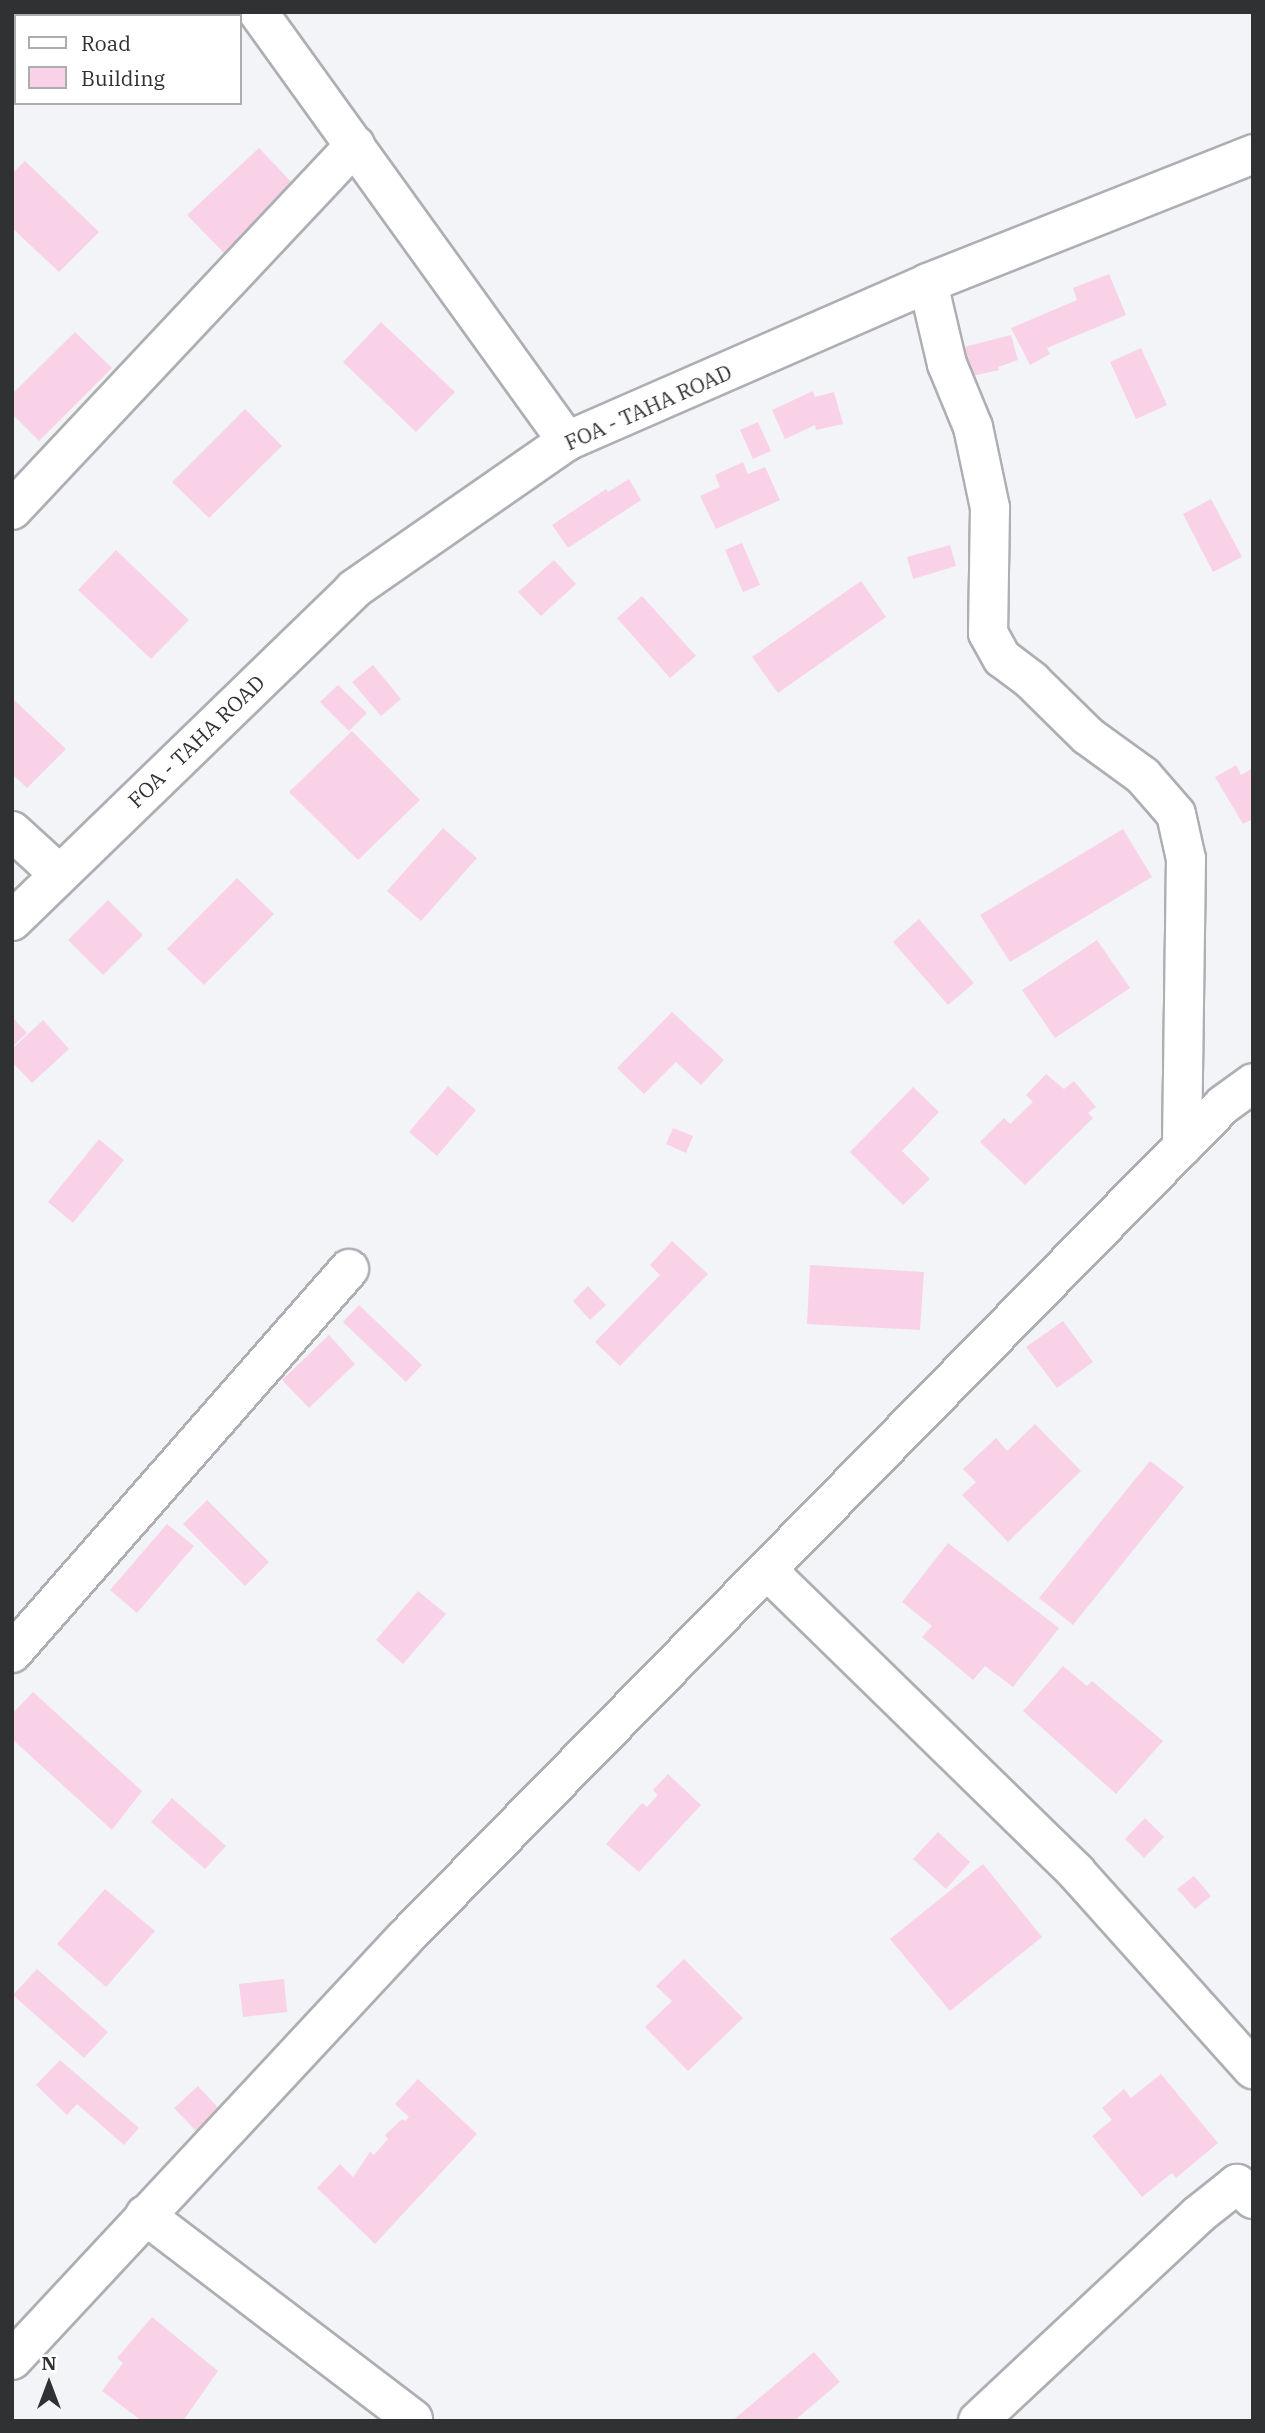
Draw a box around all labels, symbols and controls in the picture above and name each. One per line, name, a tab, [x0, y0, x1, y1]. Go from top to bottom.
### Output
legend	[14, 14, 242, 105]
text: Road	[81, 29, 131, 57]
text: Building	[81, 64, 165, 92]
street label: FOA - TAHA ROAD	[561, 359, 735, 455]
street label: FOA - TAHA ROAD	[122, 669, 270, 813]
north arrow	[14, 2349, 84, 2419]
text: N	[41, 2351, 57, 2375]

